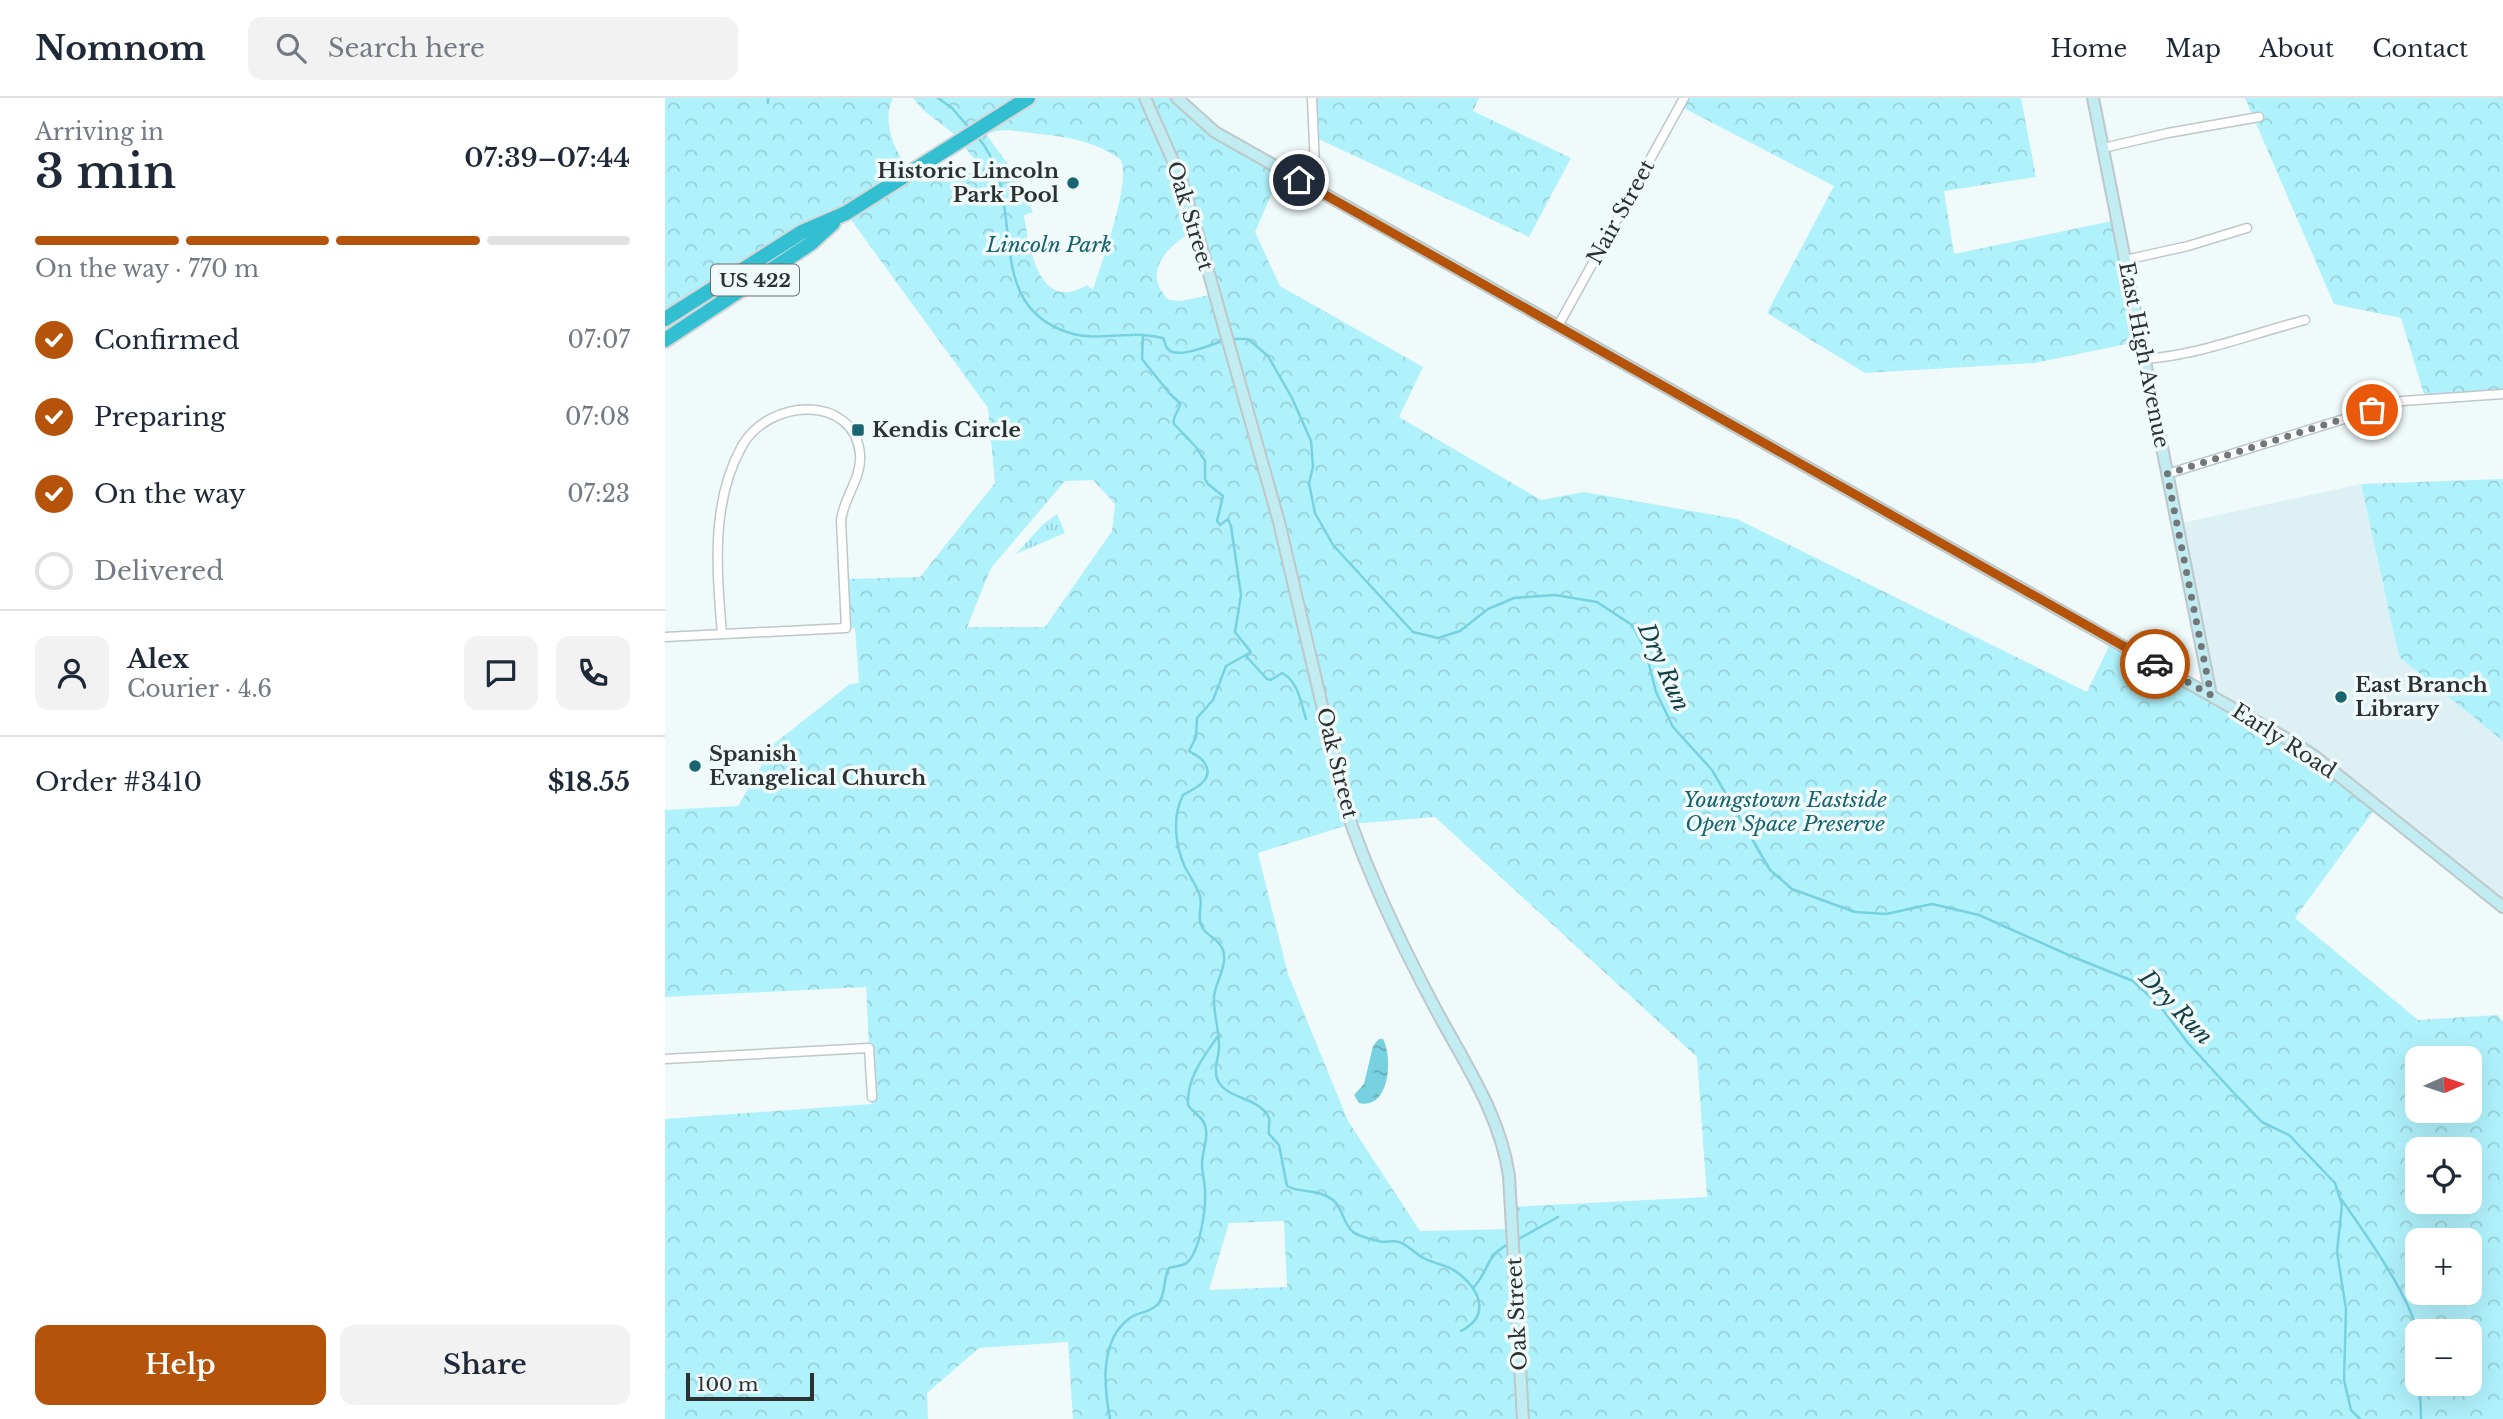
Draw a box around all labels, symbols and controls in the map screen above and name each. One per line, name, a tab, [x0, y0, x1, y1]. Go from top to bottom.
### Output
search box	[248, 17, 738, 80]
text: Nomnom	[35, 28, 206, 69]
icon: search	[272, 29, 310, 67]
text: Search here	[328, 32, 485, 64]
text: Home	[2051, 34, 2127, 63]
text: Map	[2165, 34, 2221, 63]
text: About	[2259, 34, 2334, 63]
text: Contact	[2372, 34, 2468, 63]
text: Arriving in	[35, 118, 164, 146]
text: 07:39–07:44	[464, 142, 630, 174]
text: 3 min	[35, 143, 176, 200]
pin	[1269, 150, 1329, 210]
street label: Nair Street	[1582, 155, 1660, 269]
place label: Historic Lincoln Park Pool	[877, 158, 1060, 208]
street label: Oak Street	[1161, 158, 1219, 274]
icon: home	[1280, 161, 1318, 199]
marker: Historic Lincoln Park Pool	[1065, 175, 1081, 191]
park label: Lincoln Park	[985, 232, 1112, 258]
text: On the way · 770 m	[35, 255, 259, 283]
street label: East High Avenue	[2113, 260, 2175, 450]
road number: US 422	[711, 264, 799, 296]
icon: check	[35, 321, 73, 359]
text: Confirmed	[94, 324, 239, 356]
text: 07:07	[568, 326, 630, 354]
pin	[2342, 380, 2402, 440]
icon: bag	[2353, 391, 2391, 429]
icon: check	[35, 398, 73, 436]
text: Preparing	[94, 401, 226, 433]
text: 07:08	[565, 403, 630, 431]
place label: Kendis Circle	[872, 417, 1021, 443]
marker: Kendis Circle	[850, 422, 866, 438]
icon: check	[35, 475, 73, 513]
text: On the way	[94, 478, 246, 510]
text: 07:23	[567, 480, 630, 508]
text: Delivered	[94, 555, 224, 587]
water label: Dry Run	[1632, 618, 1696, 715]
courier	[2120, 629, 2190, 699]
button: person	[35, 636, 109, 710]
button: chat	[464, 636, 538, 710]
button: phone	[556, 636, 630, 710]
text: Alex	[127, 643, 189, 675]
icon: car	[2136, 645, 2174, 683]
place label: East Branch Library	[2355, 672, 2488, 722]
text: Courier · 4.6	[127, 675, 272, 703]
marker: East Branch Library	[2333, 689, 2349, 705]
street label: Early Road	[2227, 698, 2341, 784]
street label: Oak Street	[1311, 705, 1363, 821]
place label: Spanish Evangelical Church	[709, 741, 926, 791]
marker: Spanish Evangelical Church	[687, 758, 703, 774]
text: Order #3410	[35, 766, 202, 798]
text: $18.55	[548, 766, 630, 798]
park label: Youngstown Eastside Open Space Preserve	[1683, 787, 1887, 837]
water label: Dry Run	[2133, 963, 2219, 1050]
north arrow	[2405, 1046, 2481, 1124]
map controls	[2405, 1046, 2482, 1396]
button: locate	[2405, 1137, 2482, 1214]
button: +	[2405, 1228, 2482, 1305]
street label: Oak Street	[1501, 1257, 1533, 1371]
button: −	[2405, 1319, 2482, 1396]
button: Help	[35, 1325, 326, 1405]
button: Share	[340, 1325, 630, 1405]
scale bar	[686, 1370, 814, 1402]
text: 100 m	[697, 1373, 758, 1396]

